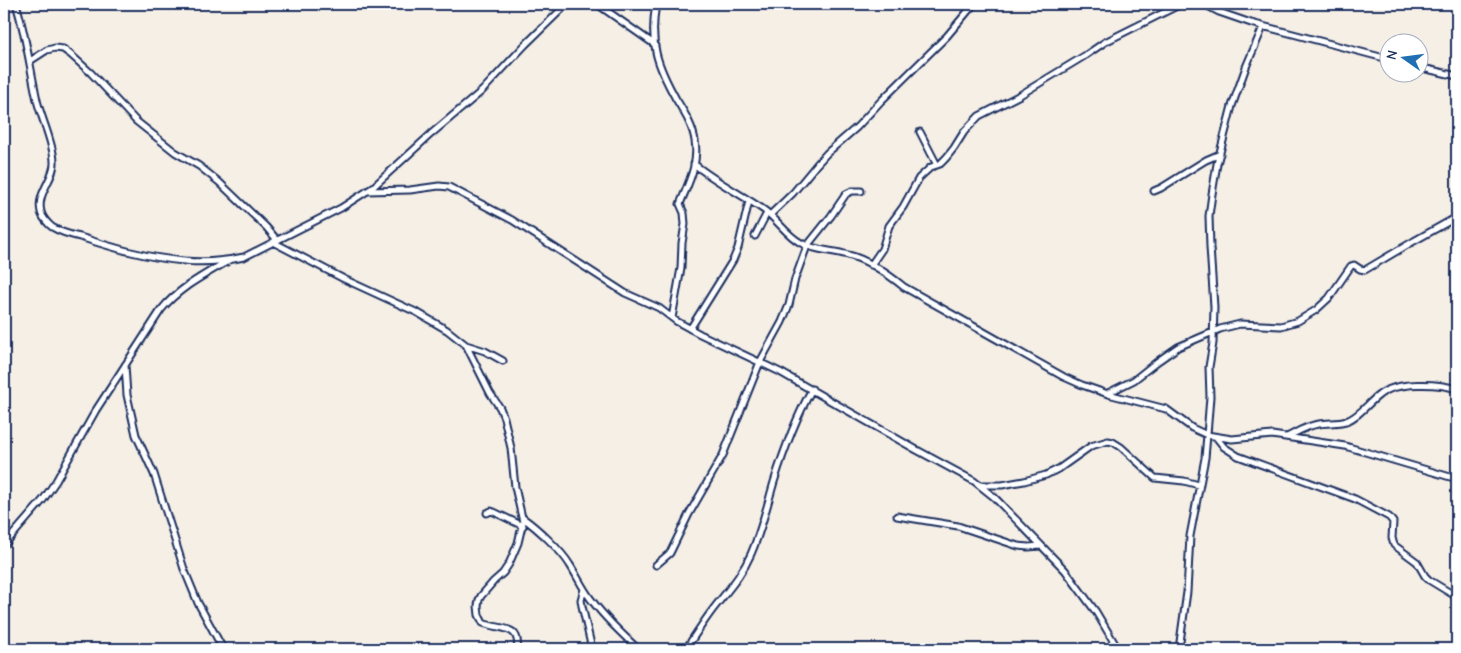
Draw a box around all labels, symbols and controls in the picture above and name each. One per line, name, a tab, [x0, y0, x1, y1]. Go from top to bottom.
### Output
north arrow	[1378, 32, 1428, 82]
text: N	[1383, 48, 1401, 61]

